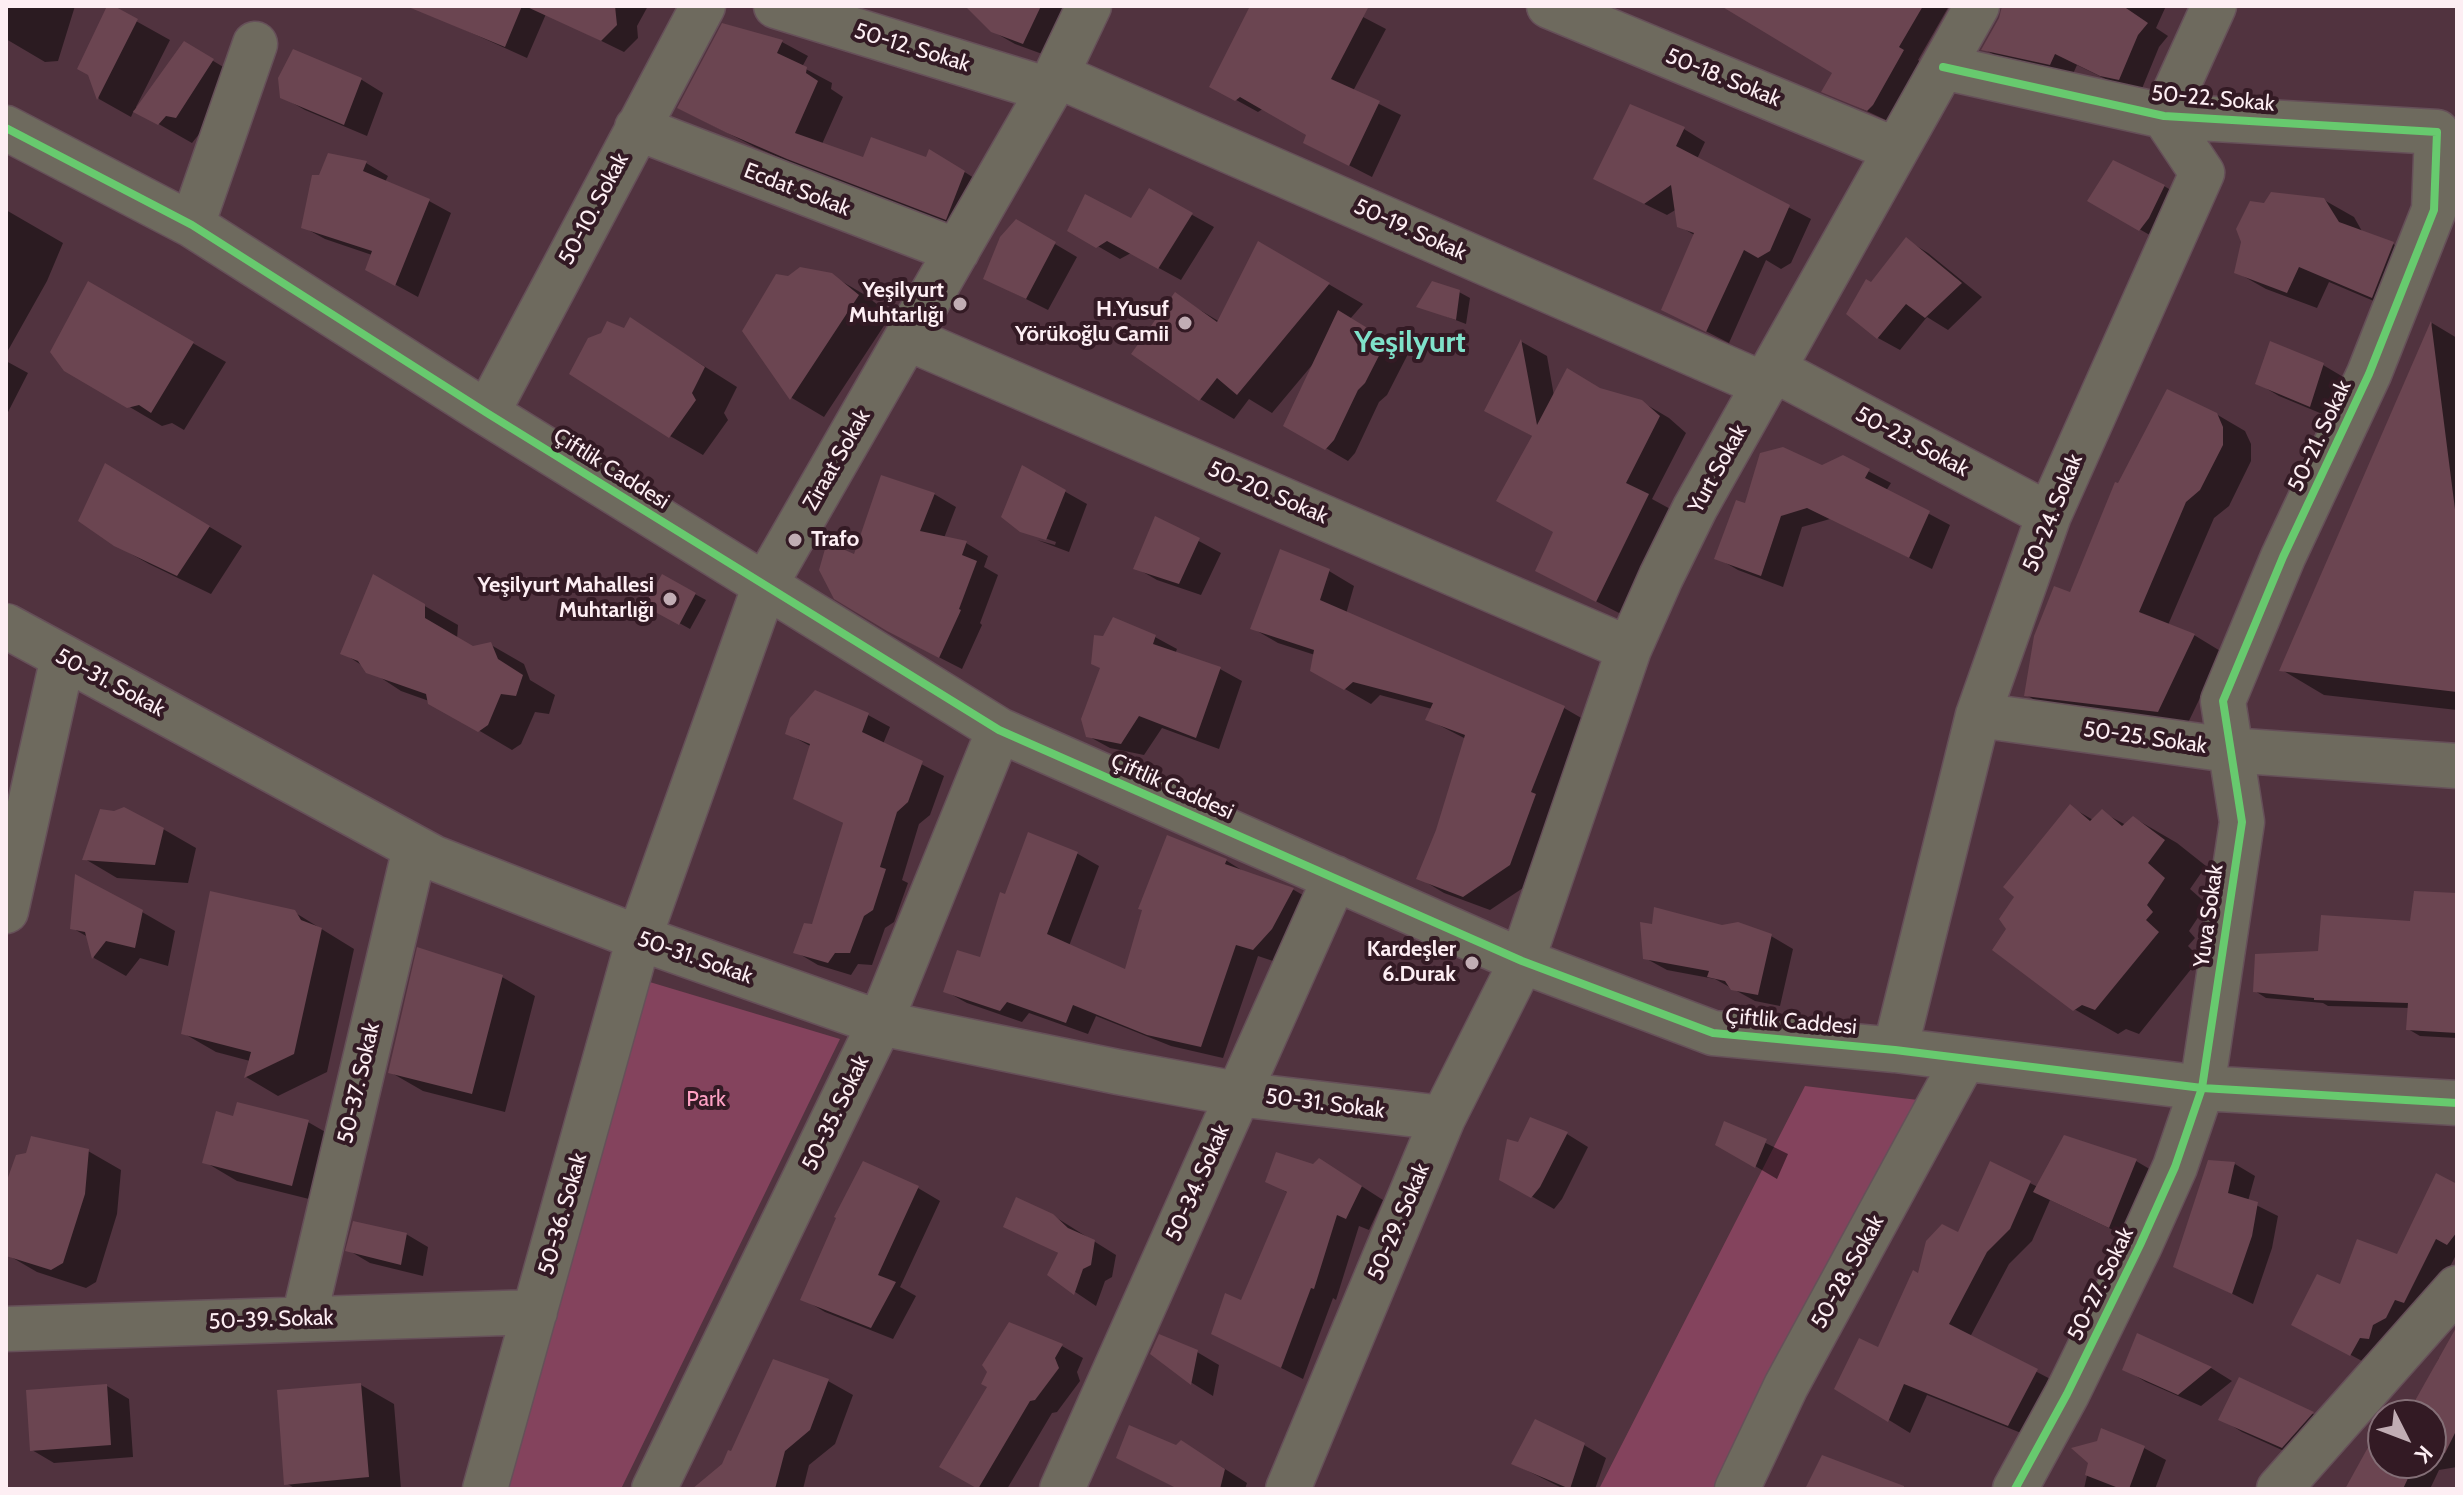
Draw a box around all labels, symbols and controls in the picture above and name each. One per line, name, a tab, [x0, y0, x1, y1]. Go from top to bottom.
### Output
street label: 50-12. Sokak	[851, 18, 973, 78]
street label: 50-18. Sokak	[1662, 43, 1784, 113]
street label: 50-22. Sokak	[2150, 80, 2276, 118]
street label: 50-10. Sokak	[553, 148, 635, 270]
street label: Ecdat Sokak	[740, 158, 854, 222]
street label: 50-19. Sokak	[1350, 194, 1470, 266]
place label: Yeşilyurt Muhtarlığı	[849, 278, 944, 330]
marker: Yeşilyurt Muhtarlığı	[951, 295, 969, 313]
place label: H.Yusuf Yörükoğlu Camii	[1015, 297, 1169, 348]
marker: H.Yusuf Yörükoğlu Camii	[1176, 314, 1194, 332]
district label: Yeşilyurt	[1354, 325, 1466, 361]
street label: 50-21. Sokak	[2283, 376, 2357, 496]
street label: 50-23. Sokak	[1851, 401, 1973, 483]
street label: Ziraat Sokak	[798, 405, 876, 515]
street label: Yurt Sokak	[1683, 420, 1753, 518]
street label: Çiftlik Caddesi	[548, 423, 674, 515]
street label: 50-24. Sokak	[2017, 450, 2089, 576]
street label: 50-20. Sokak	[1204, 456, 1332, 530]
place label: Trafo	[811, 527, 859, 553]
marker: Trafo	[786, 531, 804, 549]
place label: Yeşilyurt Mahallesi Muhtarlığı	[478, 573, 654, 624]
marker: Yeşilyurt Mahallesi Muhtarlığı	[661, 590, 679, 608]
street label: 50-31. Sokak	[51, 643, 169, 723]
street label: 50-25. Sokak	[2082, 716, 2208, 760]
street label: Çiftlik Caddesi	[1106, 748, 1238, 826]
street label: Yuva Sokak	[2189, 863, 2229, 969]
street label: 50-31. Sokak	[634, 926, 756, 990]
place label: Kardeşler 6.Durak	[1367, 937, 1456, 988]
marker: Kardeşler 6.Durak	[1463, 954, 1481, 972]
street label: Çiftlik Caddesi	[1724, 1003, 1858, 1041]
street label: 50-37. Sokak	[332, 1020, 386, 1146]
street label: 50-35. Sokak	[797, 1051, 875, 1175]
street label: 50-31. Sokak	[1264, 1084, 1386, 1124]
park label: Park	[686, 1087, 726, 1113]
street label: 50-34. Sokak	[1160, 1120, 1236, 1246]
street label: 50-36. Sokak	[533, 1150, 593, 1278]
street label: 50-29. Sokak	[1363, 1160, 1435, 1284]
street label: 50-28. Sokak	[1806, 1211, 1890, 1333]
street label: 50-27. Sokak	[2062, 1223, 2140, 1345]
street label: 50-39. Sokak	[208, 1305, 334, 1335]
north arrow	[2367, 1399, 2447, 1479]
text: K	[2409, 1440, 2438, 1468]

